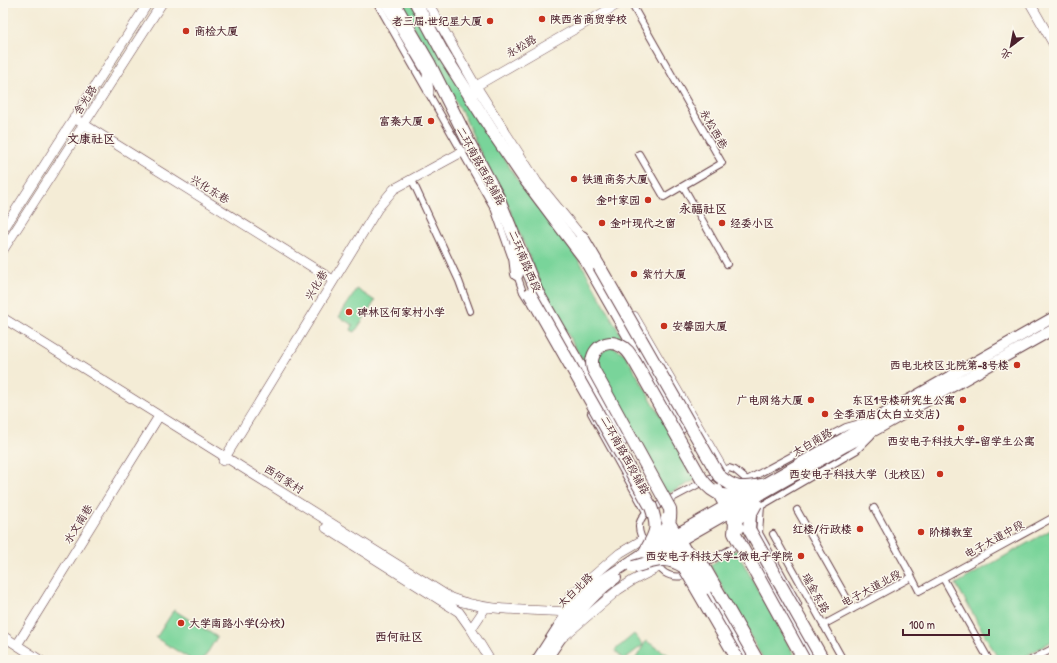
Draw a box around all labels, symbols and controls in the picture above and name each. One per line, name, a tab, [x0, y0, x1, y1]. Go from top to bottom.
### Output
place label: 陕西省商贸学校	[550, 12, 627, 26]
place label: 老三届·世纪星大厦	[392, 14, 482, 28]
marker: 陕西省商贸学校	[537, 14, 547, 24]
marker: 老三届·世纪星大厦	[485, 16, 495, 26]
place label: 商检大厦	[194, 24, 238, 38]
marker: 商检大厦	[181, 26, 191, 36]
north arrow	[991, 26, 1031, 66]
street label: 永松路	[503, 32, 539, 60]
text: 北	[997, 46, 1014, 63]
street label: 含光路	[70, 82, 100, 118]
street label: 永松西巷	[697, 106, 731, 152]
place label: 富秦大厦	[379, 114, 423, 128]
marker: 富秦大厦	[426, 116, 436, 126]
street label: 二环南路西段辅路	[454, 124, 508, 208]
district label: 文康社区	[67, 130, 115, 147]
street label: 兴化东巷	[188, 171, 232, 207]
place label: 铁通商务大厦	[582, 172, 648, 186]
marker: 铁通商务大厦	[569, 174, 579, 184]
place label: 金叶家园	[596, 193, 640, 207]
marker: 金叶家园	[643, 195, 653, 205]
district label: 永福社区	[679, 200, 727, 217]
place label: 金叶现代之窗	[610, 216, 676, 230]
place label: 经委小区	[730, 216, 774, 230]
marker: 金叶现代之窗	[597, 218, 607, 228]
marker: 经委小区	[717, 218, 727, 228]
street label: 二环南路西段	[506, 228, 544, 294]
street label: 兴化巷	[302, 267, 330, 303]
place label: 紫竹大厦	[642, 267, 686, 281]
marker: 紫竹大厦	[629, 269, 639, 279]
place label: 碑林区何家村小学	[357, 305, 445, 319]
marker: 碑林区何家村小学	[344, 307, 354, 317]
place label: 安馨园大厦	[672, 319, 727, 333]
marker: 安馨园大厦	[659, 321, 669, 331]
place label: 西电北校区北院第-8号楼	[890, 358, 1009, 372]
marker: 西电北校区北院第-8号楼	[1012, 360, 1022, 370]
place label: 广电网络大厦	[737, 393, 803, 407]
place label: 东区1号楼研究生公寓	[852, 393, 955, 407]
marker: 广电网络大厦	[806, 395, 816, 405]
marker: 东区1号楼研究生公寓	[958, 395, 968, 405]
place label: 全季酒店(太白立交店)	[833, 407, 940, 421]
marker: 全季酒店(太白立交店)	[820, 409, 830, 419]
street label: 二环南路西段辅路	[598, 413, 652, 497]
marker: 西安电子科技大学-留学生公寓	[956, 423, 966, 433]
street label: 太白南路	[789, 425, 835, 459]
place label: 西安电子科技大学-留学生公寓	[887, 434, 1035, 448]
street label: 西何家村	[262, 461, 306, 497]
place label: 西安电子科技大学（北校区）	[789, 467, 932, 481]
marker: 西安电子科技大学（北校区）	[935, 469, 945, 479]
street label: 水文南巷	[60, 502, 96, 546]
street label: 电子大道中段	[962, 517, 1026, 561]
place label: 红楼/行政楼	[792, 522, 852, 536]
marker: 红楼/行政楼	[855, 524, 865, 534]
place label: 阶梯教室	[929, 525, 973, 539]
marker: 阶梯教室	[916, 527, 926, 537]
place label: 西安电子科技大学-微电子学院	[646, 549, 793, 563]
marker: 西安电子科技大学-微电子学院	[796, 551, 806, 561]
street label: 电子大道北段	[839, 566, 903, 610]
street label: 太白北路	[554, 570, 596, 610]
street label: 瑞金东路	[799, 570, 833, 616]
scale bar	[903, 611, 989, 637]
place label: 大学南路小学(分校)	[189, 616, 285, 630]
text: 100 m	[909, 616, 935, 633]
marker: 大学南路小学(分校)	[176, 618, 186, 628]
district label: 西何社区	[375, 628, 423, 645]

